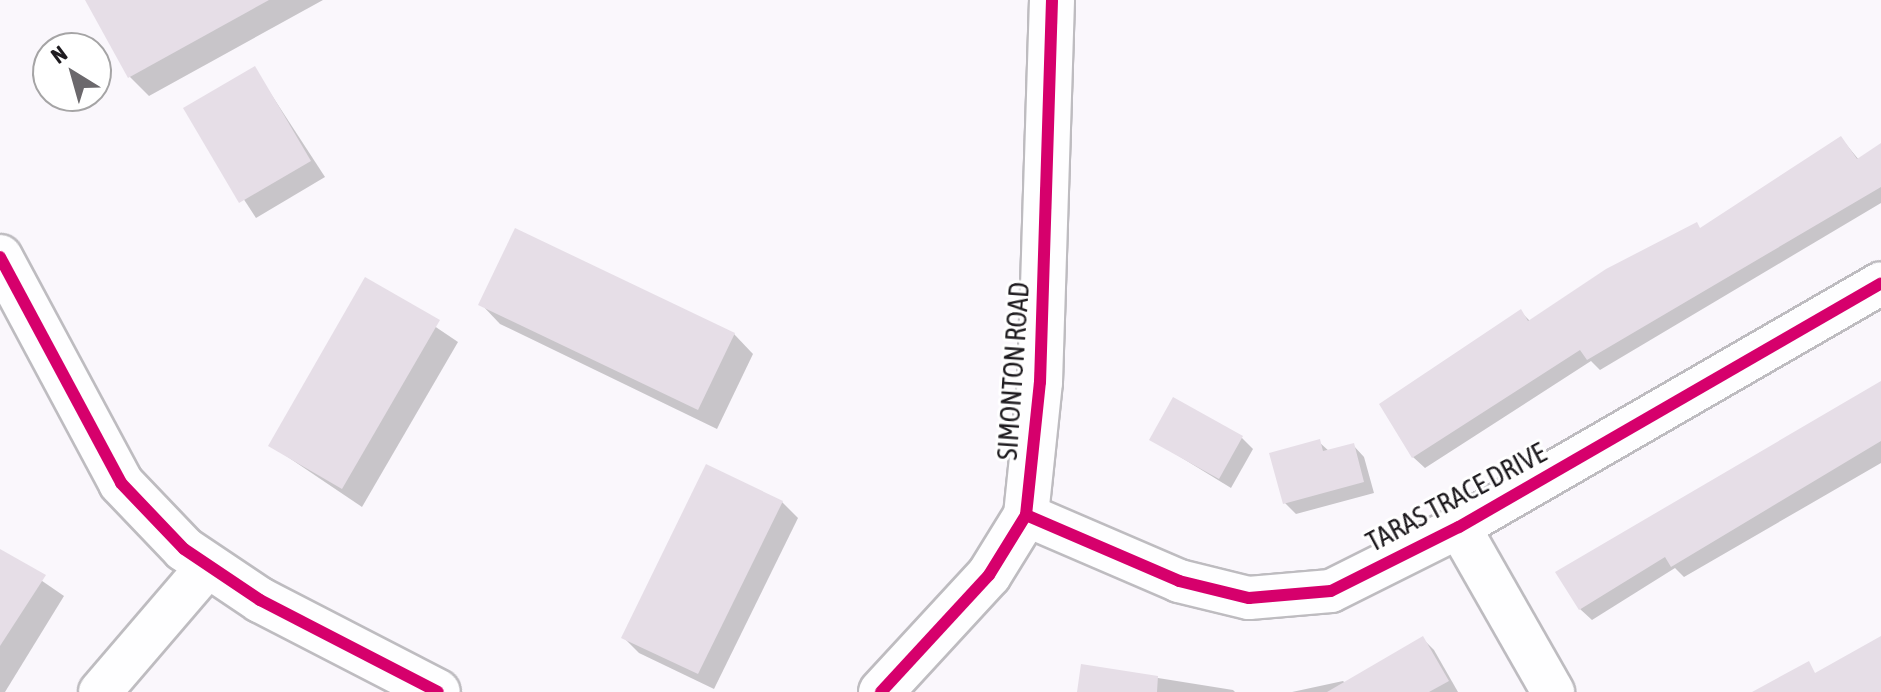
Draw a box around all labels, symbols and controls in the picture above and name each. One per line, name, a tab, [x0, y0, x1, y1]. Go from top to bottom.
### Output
north arrow	[32, 32, 112, 112]
text: N	[46, 40, 72, 69]
street label: SIMONTON ROAD	[990, 281, 1036, 461]
street label: TARAS TRACE DRIVE	[1360, 435, 1552, 559]

